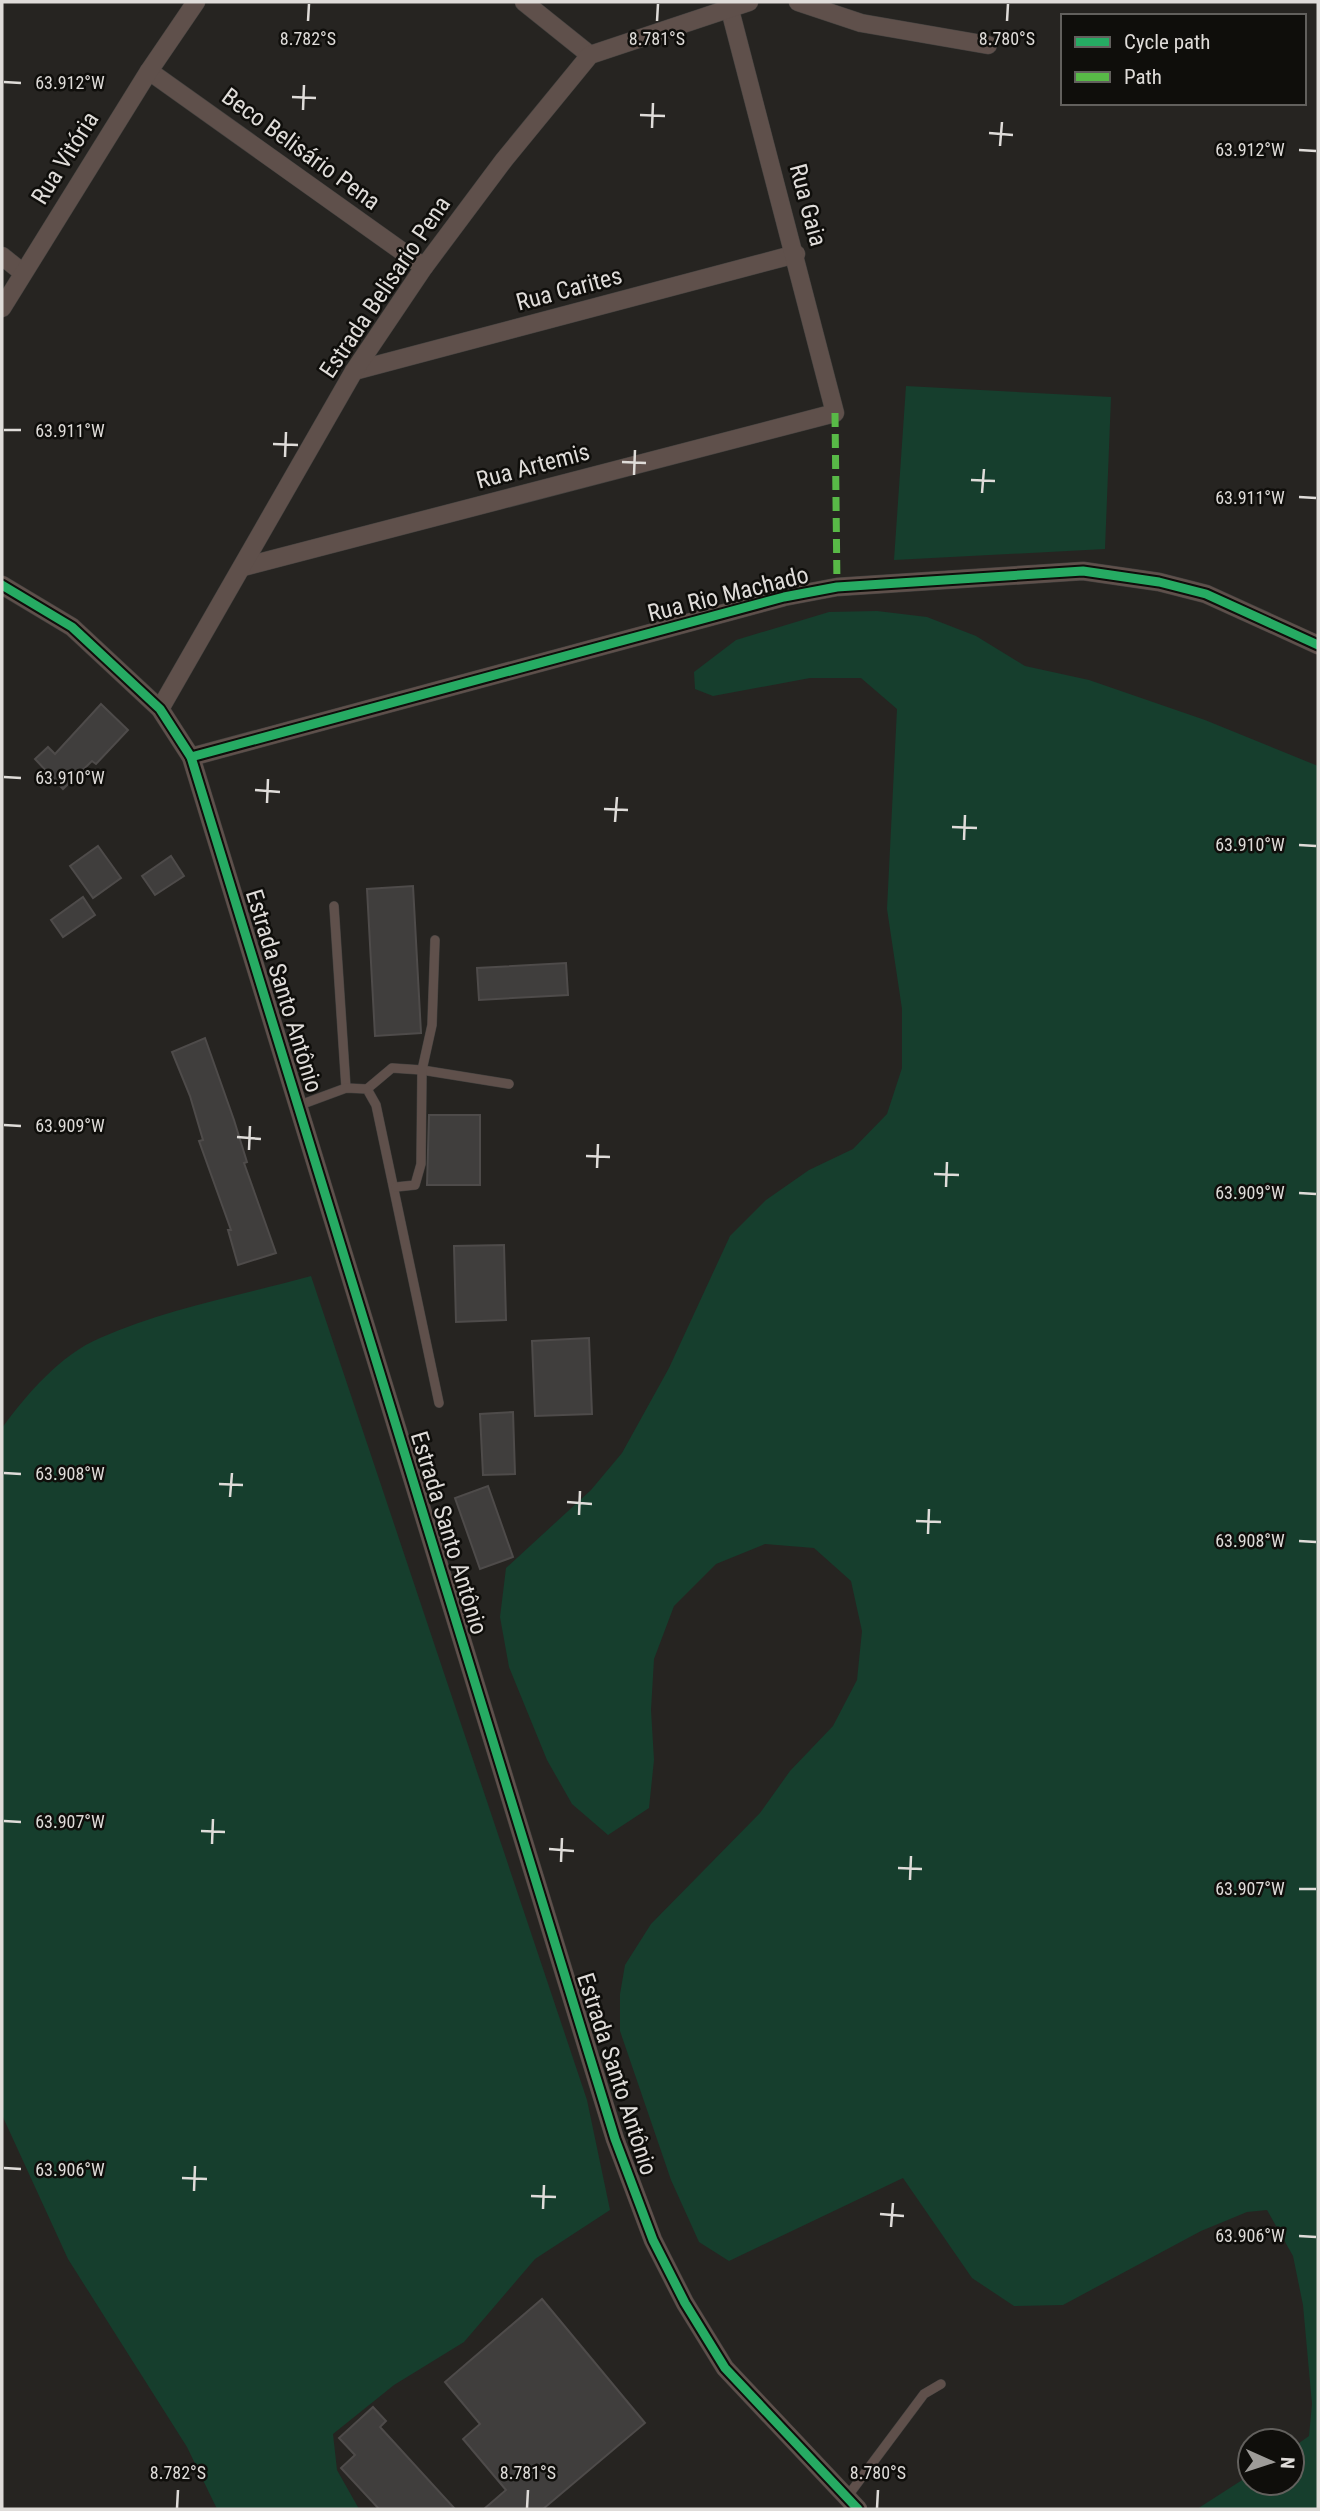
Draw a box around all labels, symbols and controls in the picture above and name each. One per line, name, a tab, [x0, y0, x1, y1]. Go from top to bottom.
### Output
legend	[1061, 14, 1306, 105]
text: 8.782°S	[280, 28, 336, 49]
text: 8.781°S	[629, 28, 685, 49]
text: 8.780°S	[979, 28, 1035, 49]
text: Cycle path	[1124, 30, 1210, 54]
text: Path	[1124, 65, 1162, 89]
text: 63.912°W	[35, 72, 105, 93]
street label: Beco Belisário Pena	[216, 82, 386, 216]
street label: Rua Vitória	[26, 107, 104, 209]
text: 63.912°W	[1215, 139, 1285, 160]
street label: Rua Gaia	[784, 161, 832, 249]
street label: Estrada Belisario Pena	[314, 191, 456, 383]
street label: Rua Carites	[513, 261, 625, 317]
text: 63.911°W	[35, 420, 105, 441]
street label: Rua Artemis	[473, 437, 593, 495]
text: 63.911°W	[1215, 487, 1285, 508]
street label: Rua Rio Machado	[645, 560, 811, 628]
text: 63.910°W	[35, 767, 105, 788]
text: 63.910°W	[1215, 834, 1285, 855]
street label: Estrada Santo Antônio	[240, 886, 328, 1096]
text: 63.909°W	[35, 1115, 105, 1136]
text: 63.909°W	[1215, 1182, 1285, 1203]
street label: Estrada Santo Antônio	[405, 1428, 493, 1638]
text: 63.908°W	[35, 1463, 105, 1484]
text: 63.908°W	[1215, 1530, 1285, 1551]
text: 63.907°W	[35, 1811, 105, 1832]
text: 63.907°W	[1215, 1878, 1285, 1899]
street label: Estrada Santo Antônio	[571, 1969, 663, 2179]
text: 63.906°W	[35, 2159, 105, 2180]
text: 63.906°W	[1215, 2225, 1285, 2246]
north arrow	[1236, 2427, 1306, 2497]
text: N	[1276, 2456, 1299, 2469]
text: 8.782°S	[150, 2462, 206, 2483]
text: 8.781°S	[500, 2462, 556, 2483]
text: 8.780°S	[850, 2462, 906, 2483]

